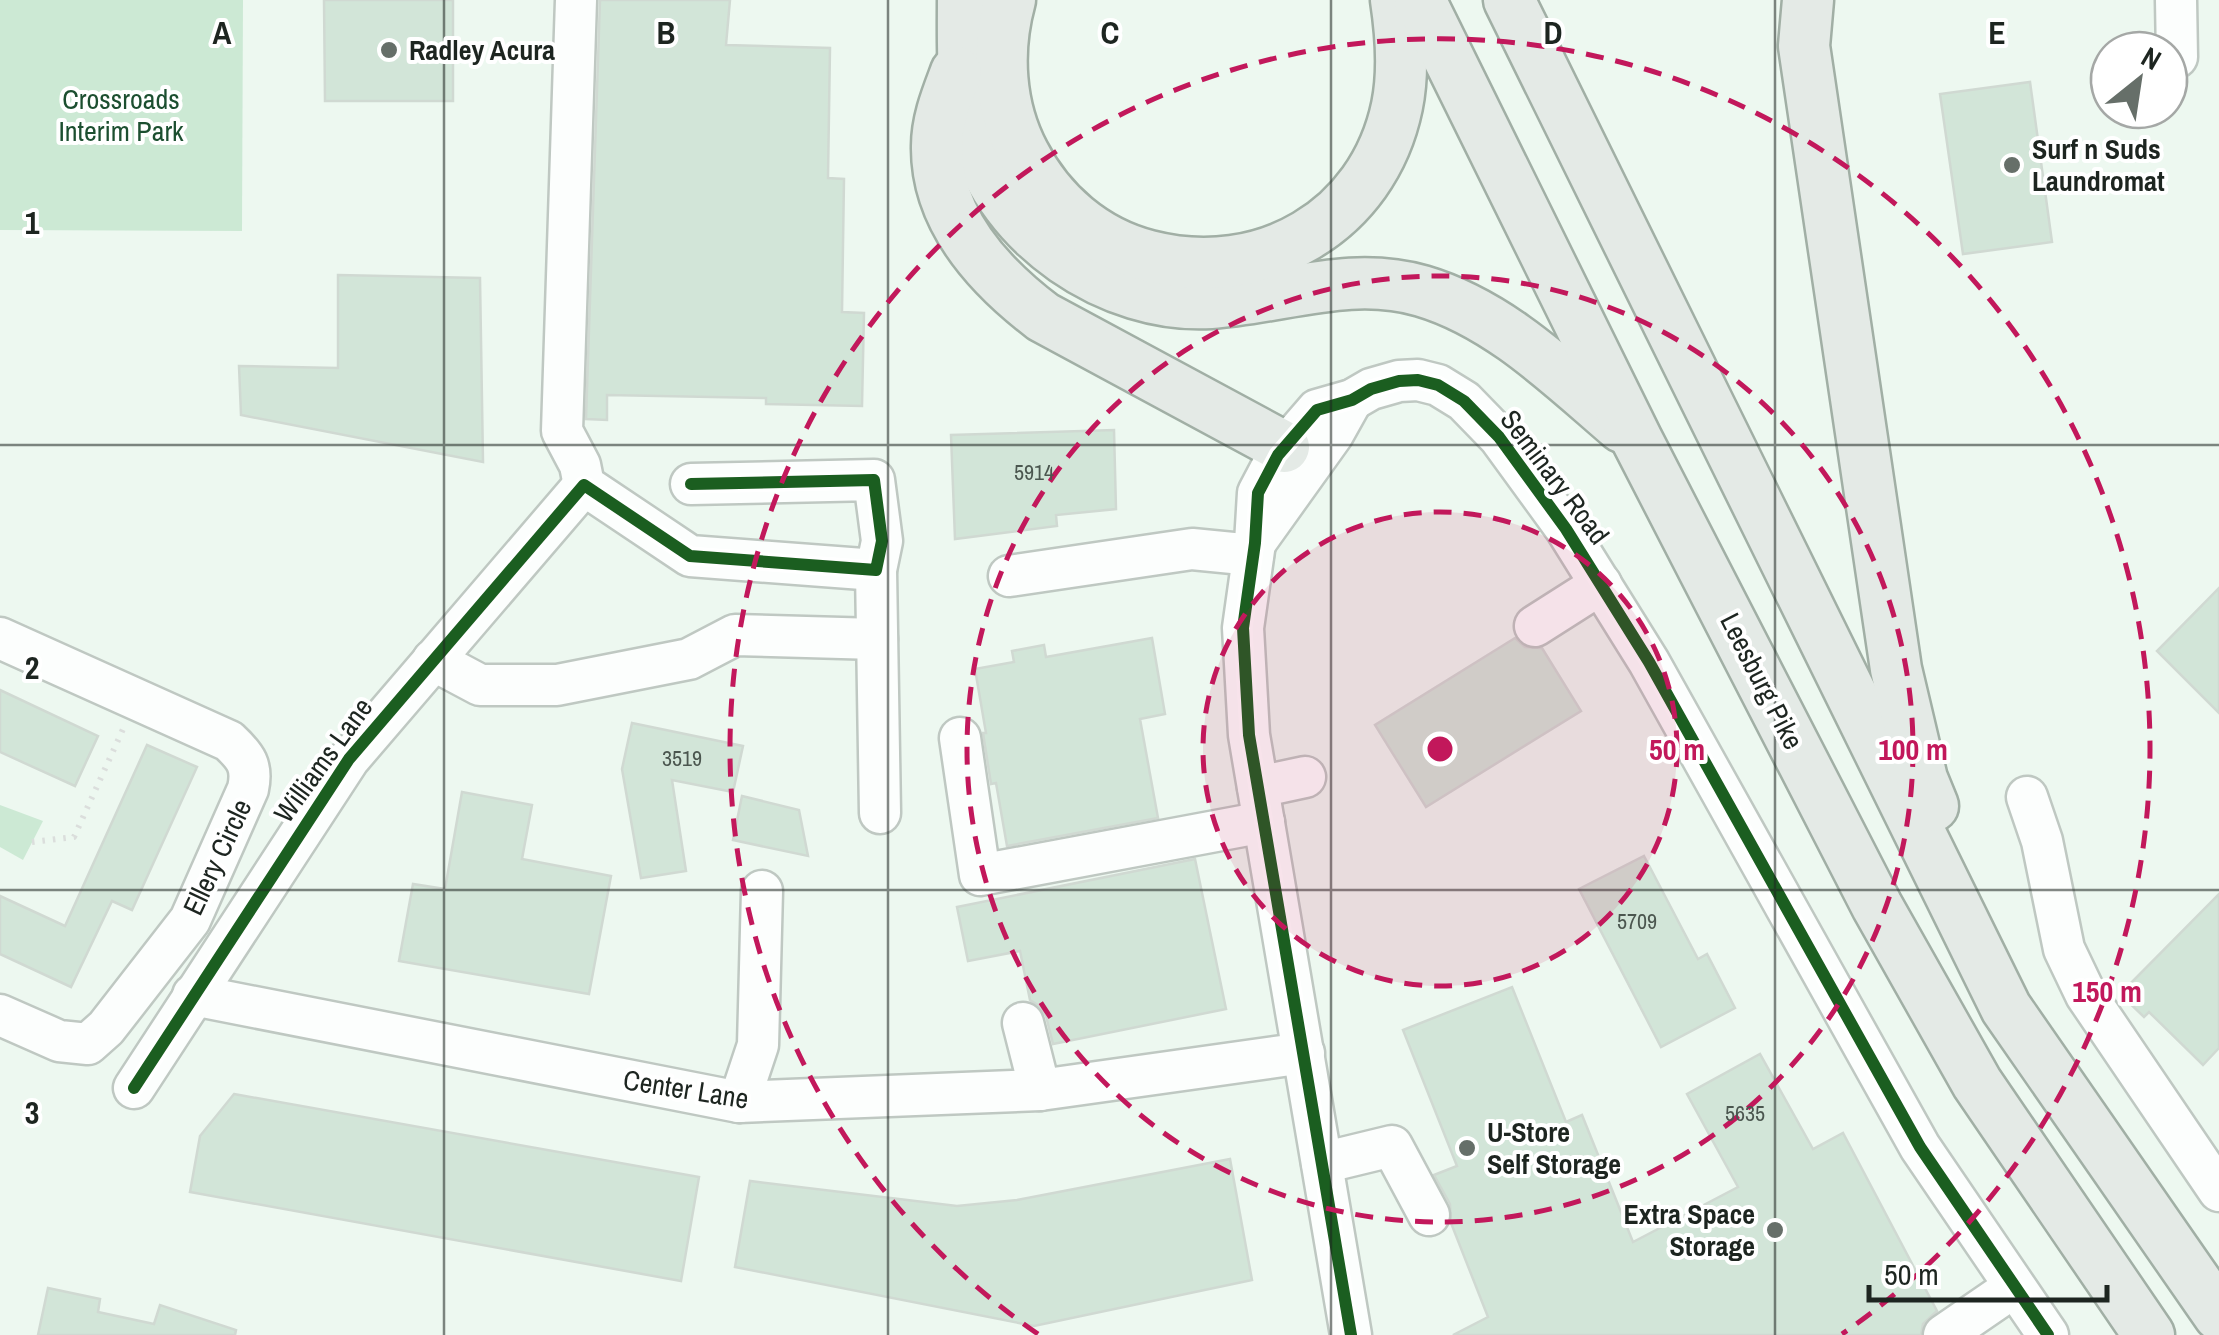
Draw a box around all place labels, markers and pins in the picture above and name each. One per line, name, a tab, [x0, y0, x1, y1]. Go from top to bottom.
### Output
place label: Radley Acura	[409, 31, 555, 69]
marker: Radley Acura	[378, 39, 400, 61]
place label: Surf n Suds Laundromat	[2032, 130, 2165, 200]
marker: Surf n Suds Laundromat	[2001, 154, 2023, 176]
centre of rings	[1422, 731, 1458, 767]
place label: U-Store Self Storage	[1487, 1113, 1621, 1183]
marker: U-Store Self Storage	[1456, 1137, 1478, 1159]
place label: Extra Space Storage	[1624, 1195, 1755, 1265]
marker: Extra Space Storage	[1764, 1219, 1786, 1241]

